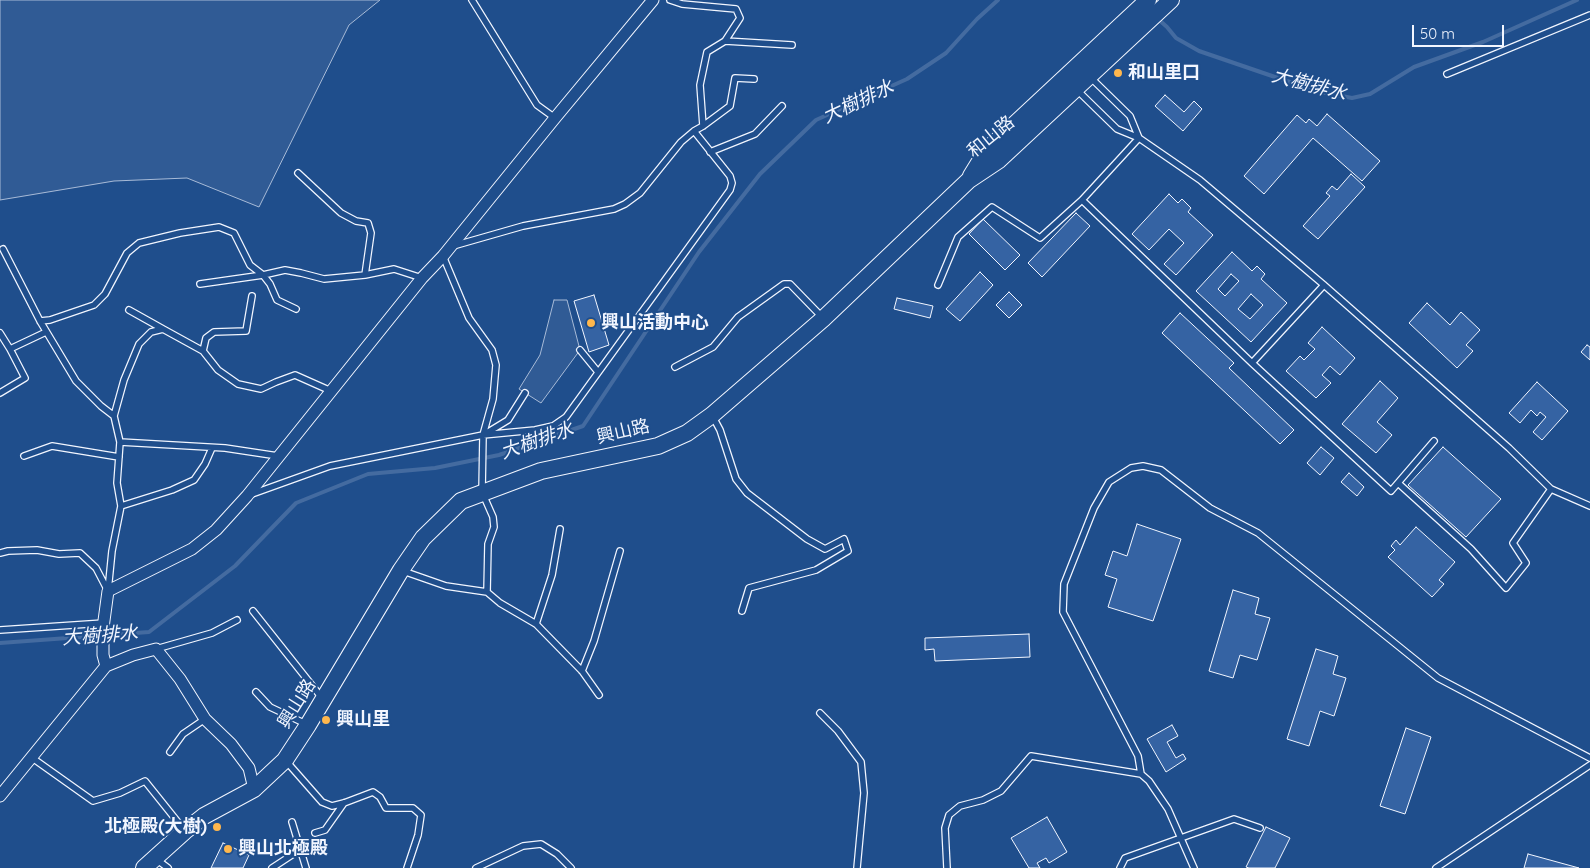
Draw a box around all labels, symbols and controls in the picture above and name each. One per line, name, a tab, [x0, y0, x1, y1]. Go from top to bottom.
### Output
scale bar	[1415, 15, 1508, 47]
text: 50 m	[1420, 24, 1455, 43]
place label: 和山里口	[1128, 62, 1200, 84]
water label: 大樹排水	[1269, 64, 1349, 106]
marker: 和山里口	[1112, 67, 1124, 79]
water label: 大樹排水	[819, 76, 897, 128]
street label: 和山路	[963, 112, 1019, 162]
place label: 興山活動中心	[601, 312, 709, 334]
marker: 興山活動中心	[585, 317, 597, 329]
street label: 興山路	[594, 415, 652, 449]
water label: 大樹排水	[497, 418, 577, 464]
water label: 大樹排水	[61, 622, 139, 650]
street label: 興山路	[274, 675, 320, 733]
place label: 興山里	[336, 709, 390, 731]
marker: 興山里	[320, 714, 332, 726]
place label: 北極殿(大樹)	[104, 816, 207, 838]
marker: 北極殿(大樹)	[211, 821, 223, 833]
place label: 興山北極殿	[238, 838, 328, 860]
marker: 興山北極殿	[222, 843, 234, 855]

